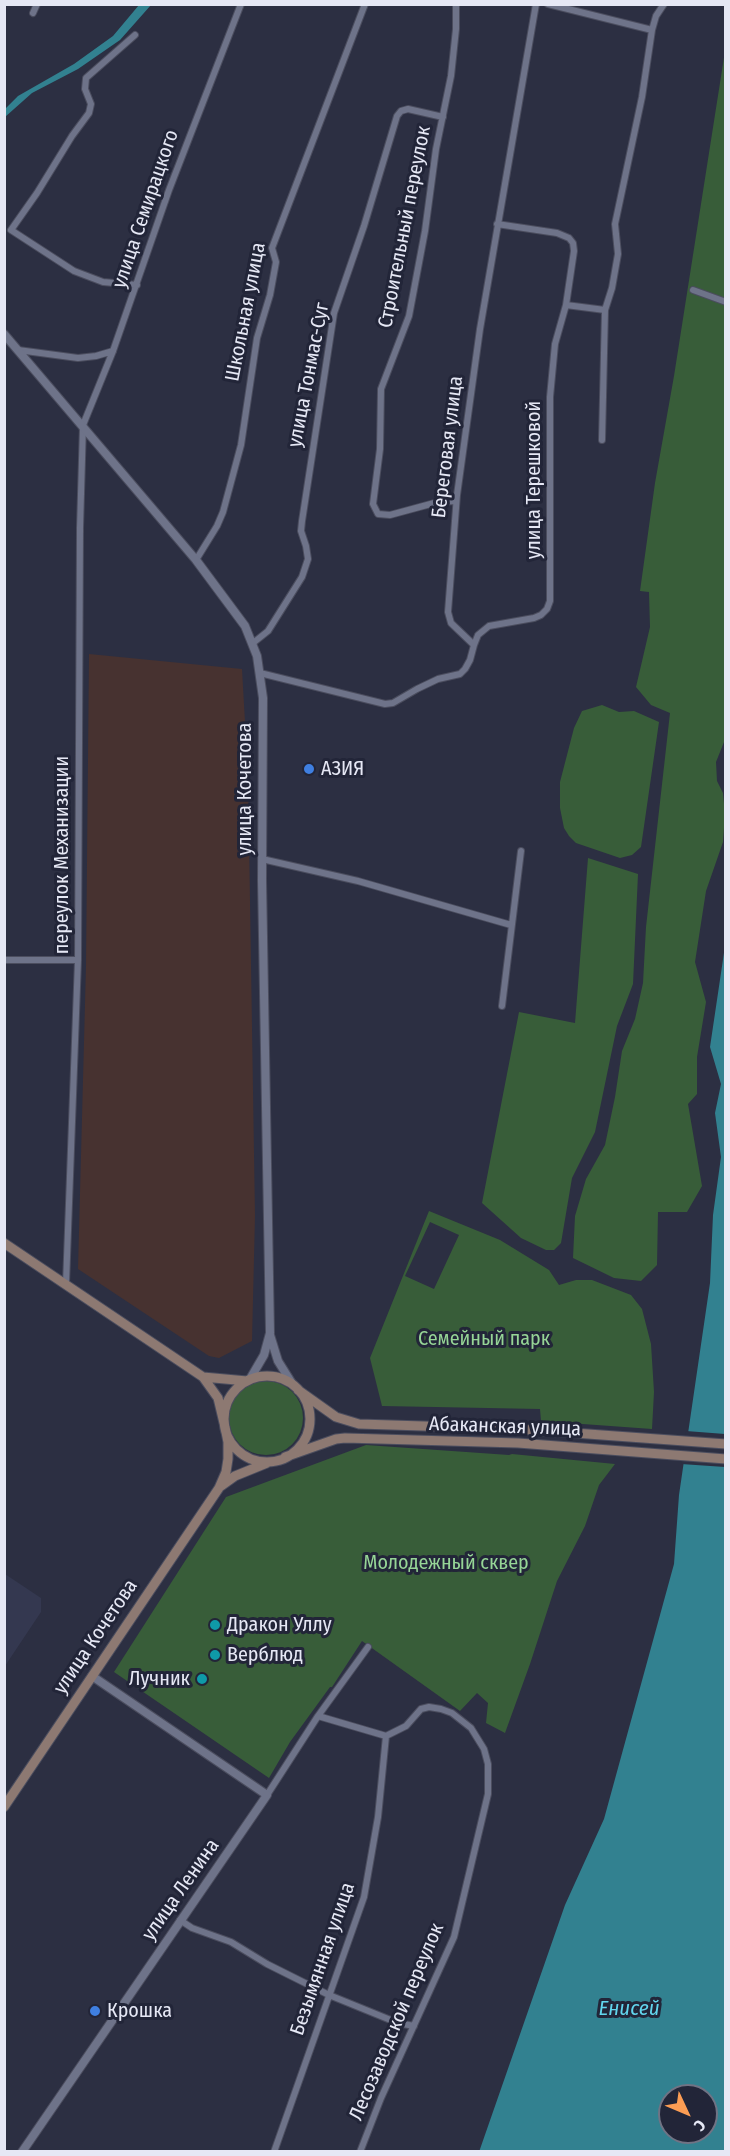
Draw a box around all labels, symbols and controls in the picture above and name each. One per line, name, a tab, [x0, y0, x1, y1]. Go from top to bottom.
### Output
street label: Строительный переулок	[374, 124, 436, 330]
street label: улица Семирацкого	[108, 127, 184, 291]
street label: Школьная улица	[221, 241, 271, 383]
street label: улица Тонмас-Суг	[283, 301, 335, 449]
street label: Береговая улица	[427, 375, 469, 519]
street label: улица Терешковой	[522, 401, 546, 559]
street label: улица Кочетова	[233, 723, 257, 855]
street label: переулок Механизации	[50, 756, 74, 954]
place label: АЗИЯ	[321, 757, 364, 781]
marker: АЗИЯ	[302, 762, 316, 776]
park label: Семейный парк	[418, 1327, 550, 1351]
street label: Абаканская улица	[429, 1412, 581, 1442]
park label: Молодежный сквер	[363, 1551, 529, 1575]
street label: улица Кочетова	[49, 1575, 143, 1699]
place label: Дракон Уллу	[227, 1613, 332, 1637]
marker: Дракон Уллу	[208, 1618, 222, 1632]
place label: Верблюд	[227, 1643, 303, 1667]
marker: Верблюд	[208, 1648, 222, 1662]
place label: Лучник	[129, 1667, 190, 1691]
marker: Лучник	[195, 1672, 209, 1686]
street label: улица Ленина	[137, 1835, 225, 1945]
street label: Безымянная улица	[286, 1879, 360, 2039]
street label: Лесозаводской переулок	[345, 1920, 449, 2124]
water label: Енисей	[598, 1996, 660, 2022]
place label: Крошка	[107, 1999, 172, 2023]
marker: Крошка	[88, 2004, 102, 2018]
north arrow	[658, 2084, 718, 2144]
text: С	[690, 2116, 710, 2135]

